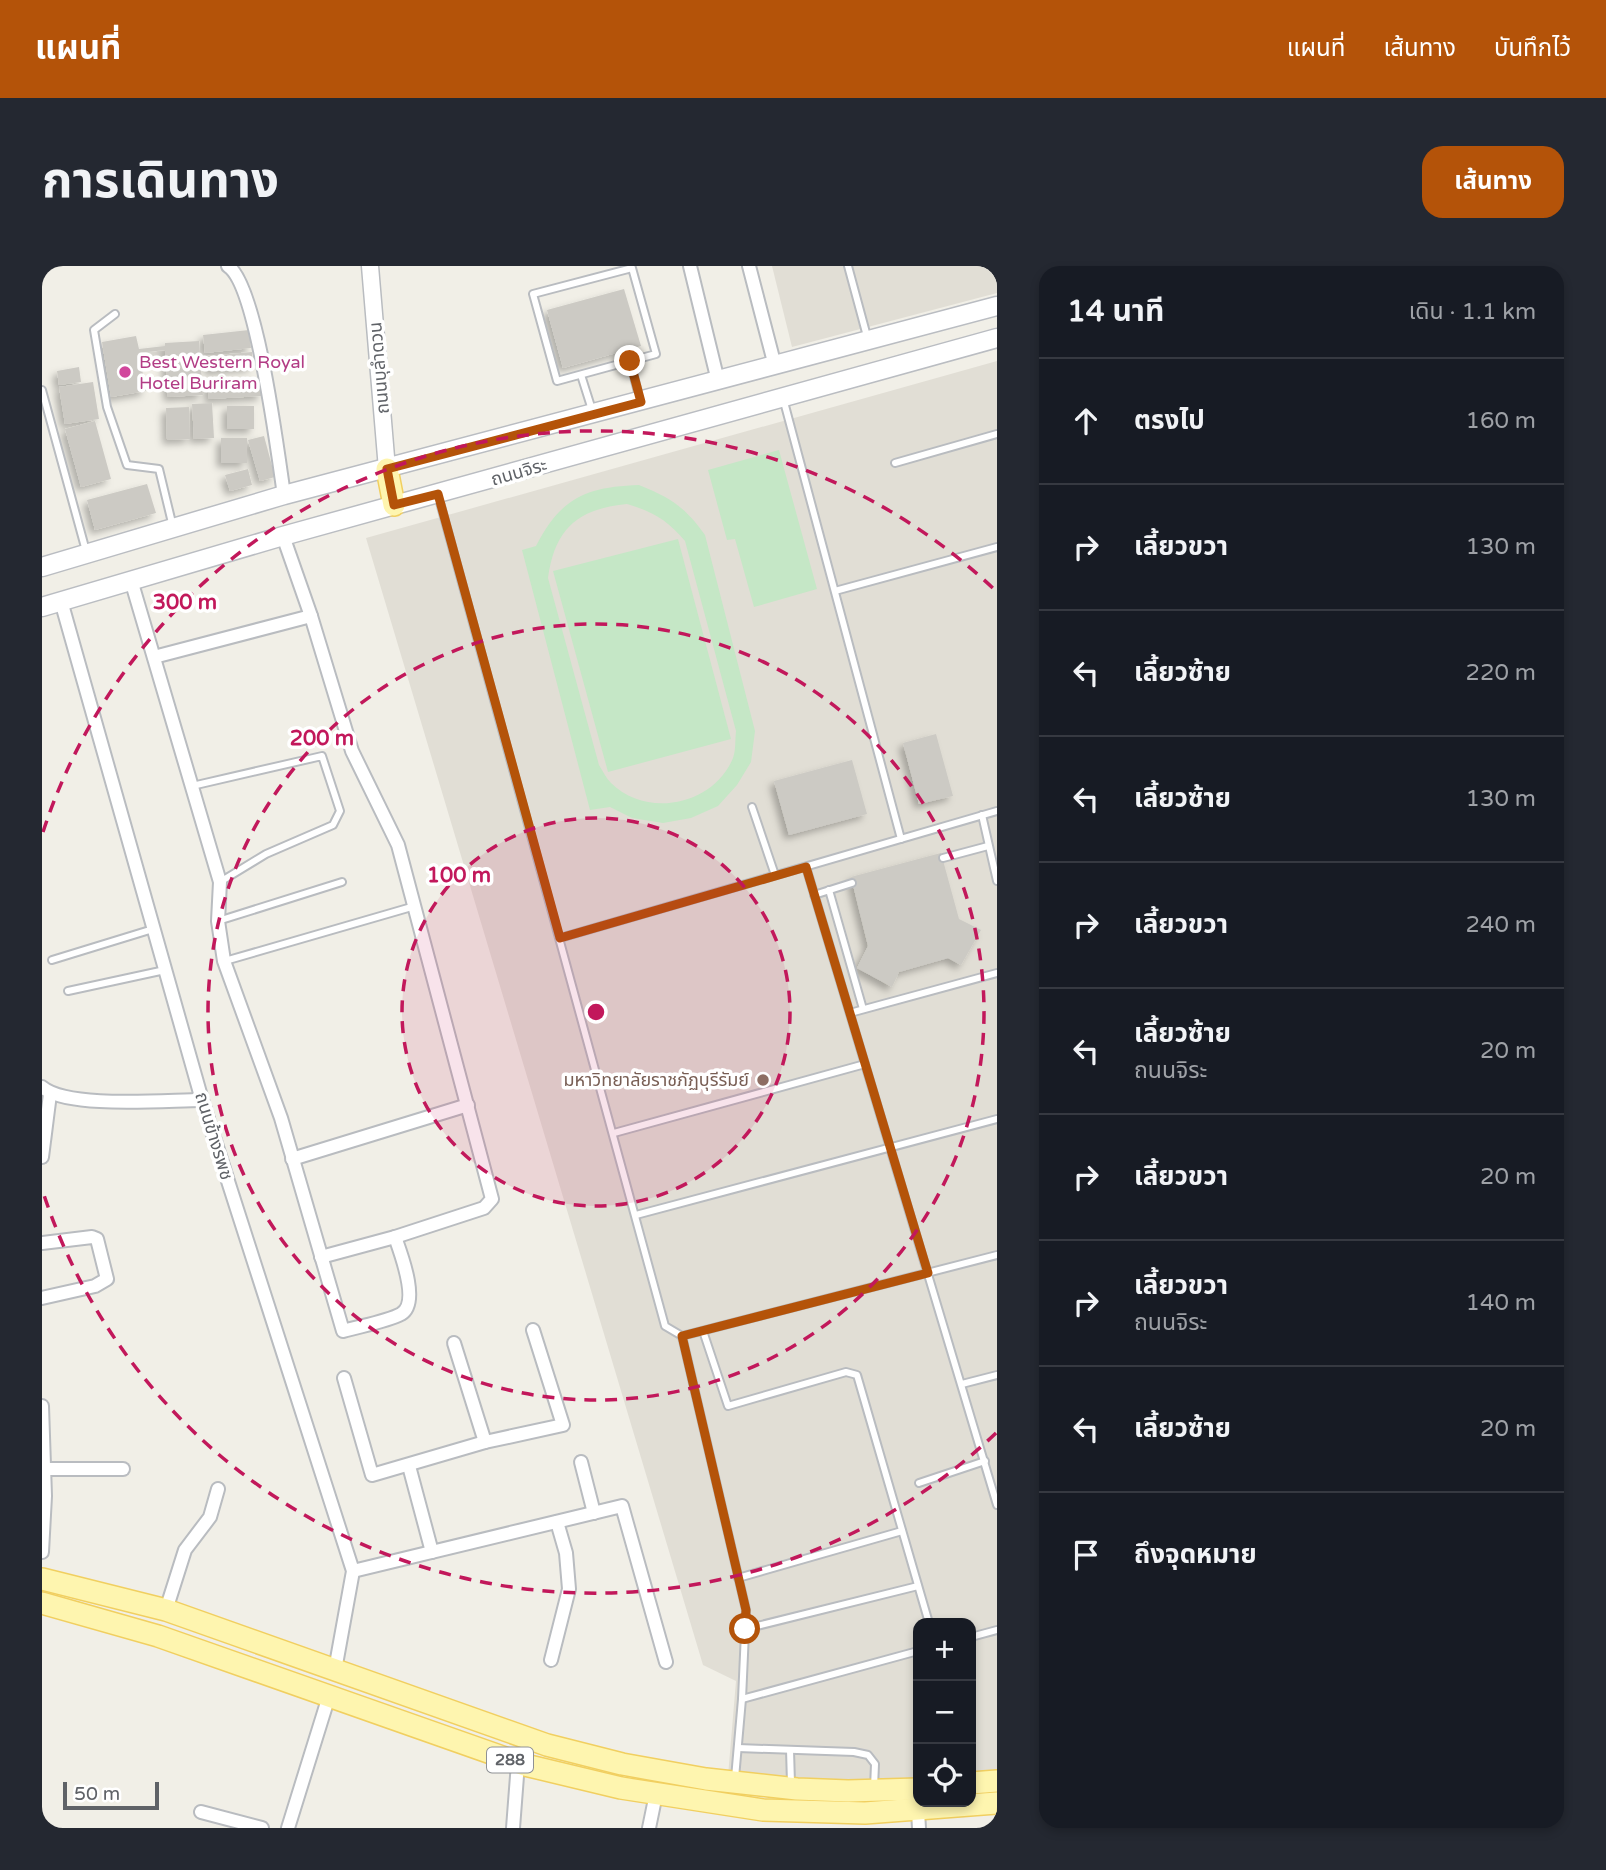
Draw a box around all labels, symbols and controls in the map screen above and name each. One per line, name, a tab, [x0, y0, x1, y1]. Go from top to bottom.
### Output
text: แผนที่	[35, 29, 121, 68]
text: แผนที่	[1287, 34, 1345, 63]
text: เส้นทาง	[1383, 34, 1456, 63]
text: บันทึกไว้	[1494, 34, 1571, 63]
button: เส้นทาง	[1422, 146, 1564, 218]
text: การเดินทาง	[42, 152, 279, 211]
text: 14 นาที	[1067, 293, 1164, 330]
text: เดิน · 1.1 km	[1409, 298, 1536, 326]
street label: ถนนบุลำดวน	[364, 321, 394, 415]
route end	[614, 345, 645, 376]
place label: Best Western Royal Hotel Buriram	[139, 351, 305, 394]
marker: Best Western Royal Hotel Buriram	[117, 364, 133, 380]
icon: ahead	[1067, 402, 1105, 440]
text: ตรงไป	[1134, 405, 1205, 436]
text: 160 m	[1466, 407, 1536, 435]
street label: ถนนจิระ	[488, 454, 550, 490]
icon: right	[1067, 528, 1105, 566]
text: เลี้ยวขวา	[1134, 531, 1228, 562]
text: 130 m	[1466, 533, 1536, 561]
text: 300 m	[153, 590, 217, 615]
icon: left	[1067, 654, 1105, 692]
text: เลี้ยวซ้าย	[1134, 657, 1231, 688]
text: 220 m	[1466, 659, 1536, 687]
text: 200 m	[290, 726, 354, 751]
icon: left	[1067, 780, 1105, 818]
text: เลี้ยวซ้าย	[1134, 783, 1231, 814]
text: 130 m	[1466, 785, 1536, 813]
text: 100 m	[427, 863, 491, 888]
icon: right	[1067, 906, 1105, 944]
text: เลี้ยวขวา	[1134, 909, 1228, 940]
text: 240 m	[1466, 911, 1536, 939]
centre of rings	[584, 1000, 608, 1024]
text: เลี้ยวซ้าย	[1134, 1018, 1231, 1049]
icon: left	[1067, 1032, 1105, 1070]
text: 20 m	[1480, 1037, 1536, 1065]
text: ถนนจิระ	[1134, 1057, 1207, 1085]
place label: มหาวิทยาลัยราชภัฏบุรีรัมย์	[563, 1069, 749, 1091]
marker: มหาวิทยาลัยราชภัฏบุรีรัมย์	[755, 1072, 771, 1088]
street label: ถนนข้างรพช	[190, 1089, 238, 1183]
icon: right	[1067, 1158, 1105, 1196]
text: เลี้ยวขวา	[1134, 1161, 1228, 1192]
text: 20 m	[1480, 1163, 1536, 1191]
text: เลี้ยวขวา	[1134, 1270, 1228, 1301]
icon: right	[1067, 1284, 1105, 1322]
text: 140 m	[1466, 1289, 1536, 1317]
text: ถนนจิระ	[1134, 1309, 1207, 1337]
icon: left	[1067, 1410, 1105, 1448]
text: เลี้ยวซ้าย	[1134, 1413, 1231, 1444]
text: 20 m	[1480, 1415, 1536, 1443]
icon: arrive	[1067, 1536, 1105, 1574]
text: ถึงจุดหมาย	[1134, 1539, 1257, 1570]
route start	[729, 1613, 760, 1644]
map controls	[913, 1618, 976, 1807]
button: +	[913, 1618, 976, 1681]
button: −	[913, 1681, 976, 1744]
button: locate	[913, 1744, 976, 1807]
road number: 288	[487, 1748, 533, 1772]
scale bar	[63, 1779, 159, 1811]
text: 50 m	[74, 1783, 120, 1805]

